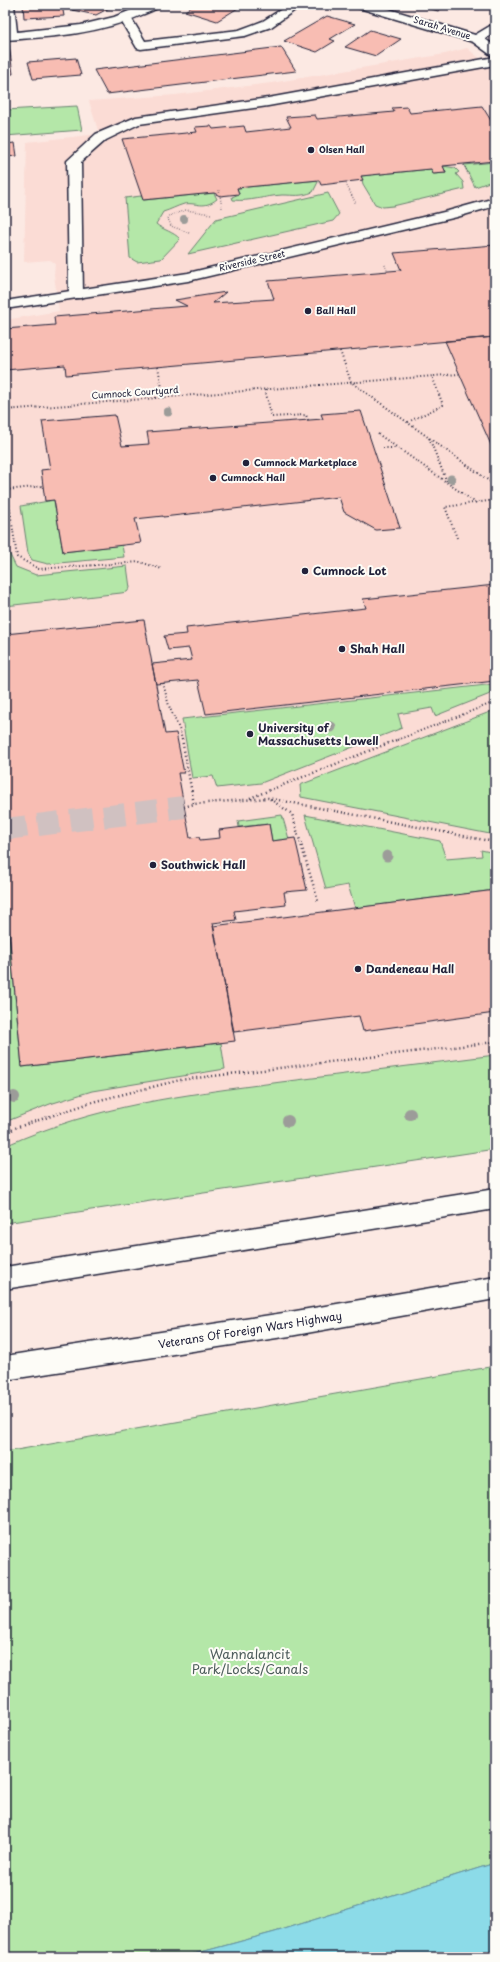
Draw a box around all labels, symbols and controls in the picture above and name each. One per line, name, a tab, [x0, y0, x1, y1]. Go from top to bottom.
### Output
street label: Sarah Avenue	[412, 12, 473, 42]
place label: Olsen Hall	[319, 142, 365, 156]
marker: Olsen Hall	[306, 145, 316, 155]
street label: Riverside Street	[217, 246, 287, 274]
place label: Ball Hall	[316, 303, 356, 317]
marker: Ball Hall	[303, 306, 313, 316]
street label: Cumnock Courtyard	[91, 382, 179, 402]
place label: Cumnock Marketplace	[254, 455, 357, 469]
marker: Cumnock Marketplace	[241, 458, 251, 468]
place label: Cumnock Hall	[221, 470, 285, 484]
marker: Cumnock Hall	[208, 473, 218, 483]
place label: Cumnock Lot	[313, 562, 387, 579]
marker: Cumnock Lot	[300, 566, 310, 576]
place label: Shah Hall	[350, 640, 405, 657]
marker: Shah Hall	[337, 644, 347, 654]
place label: University of Massachusetts Lowell	[258, 719, 378, 749]
marker: University of Massachusetts Lowell	[245, 729, 255, 739]
place label: Southwick Hall	[161, 856, 245, 873]
marker: Southwick Hall	[148, 860, 158, 870]
place label: Dandeneau Hall	[366, 960, 454, 977]
marker: Dandeneau Hall	[353, 964, 363, 974]
street label: Veterans Of Foreign Wars Highway	[157, 1307, 343, 1352]
park label: Wannalancit Park/Locks/Canals	[192, 1644, 308, 1678]

